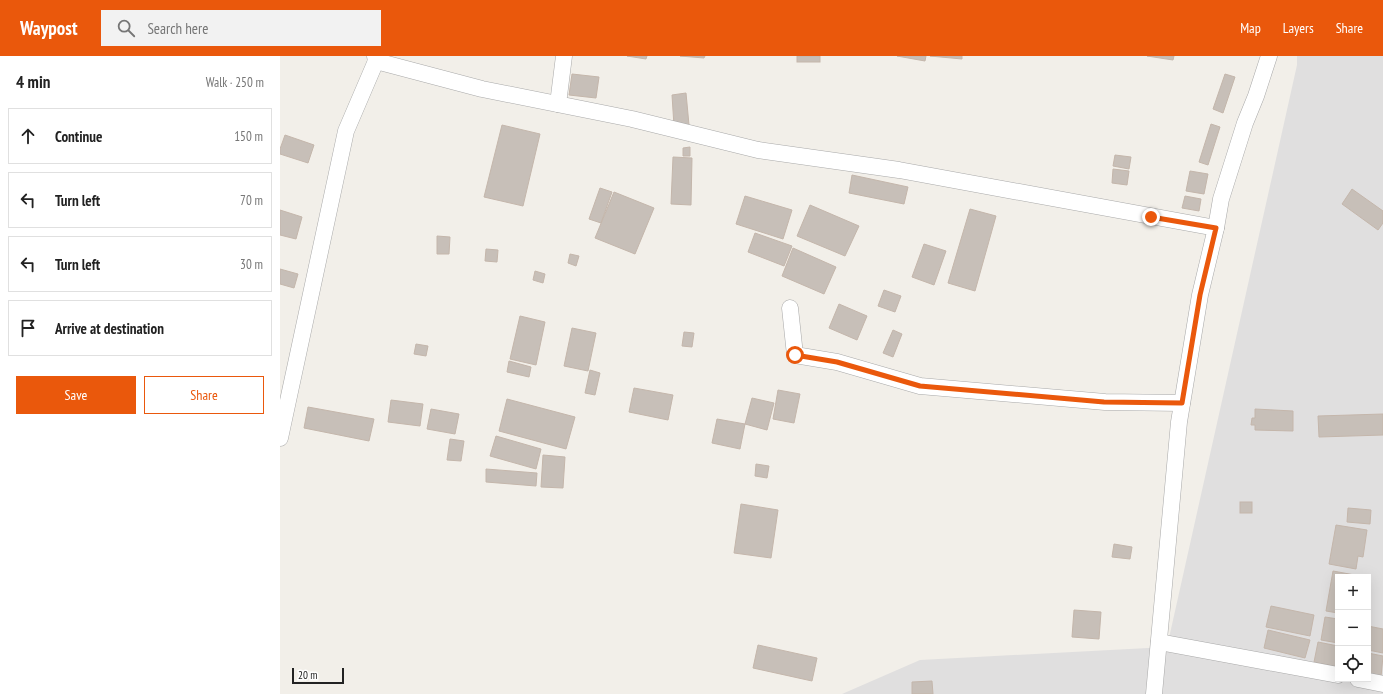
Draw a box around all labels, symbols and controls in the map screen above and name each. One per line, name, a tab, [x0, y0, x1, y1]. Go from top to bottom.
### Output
search box	[101, 10, 381, 46]
text: Waypost	[20, 16, 77, 40]
icon: search	[115, 17, 137, 39]
text: Search here	[147, 19, 208, 38]
text: Map	[1240, 19, 1261, 37]
text: Layers	[1283, 19, 1314, 37]
text: Share	[1336, 19, 1363, 37]
text: 4 min	[16, 71, 50, 93]
text: Walk · 250 m	[206, 74, 264, 91]
icon: ahead	[17, 125, 39, 147]
text: Continue	[55, 127, 102, 146]
text: 150 m	[234, 128, 263, 145]
icon: left	[17, 189, 39, 211]
text: Turn left	[55, 191, 100, 210]
text: 70 m	[240, 192, 263, 209]
route end	[1142, 208, 1160, 226]
icon: left	[17, 253, 39, 275]
text: Turn left	[55, 255, 100, 274]
text: 30 m	[240, 256, 263, 273]
icon: arrive	[17, 317, 39, 339]
text: Arrive at destination	[55, 319, 164, 338]
route start	[786, 346, 804, 364]
button: Save	[16, 376, 136, 414]
button: Share	[144, 376, 264, 414]
map controls	[1335, 574, 1371, 682]
button: +	[1335, 574, 1371, 610]
button: −	[1335, 610, 1371, 646]
button: locate	[1335, 646, 1371, 682]
scale bar	[292, 666, 344, 685]
text: 20 m	[298, 668, 317, 682]

